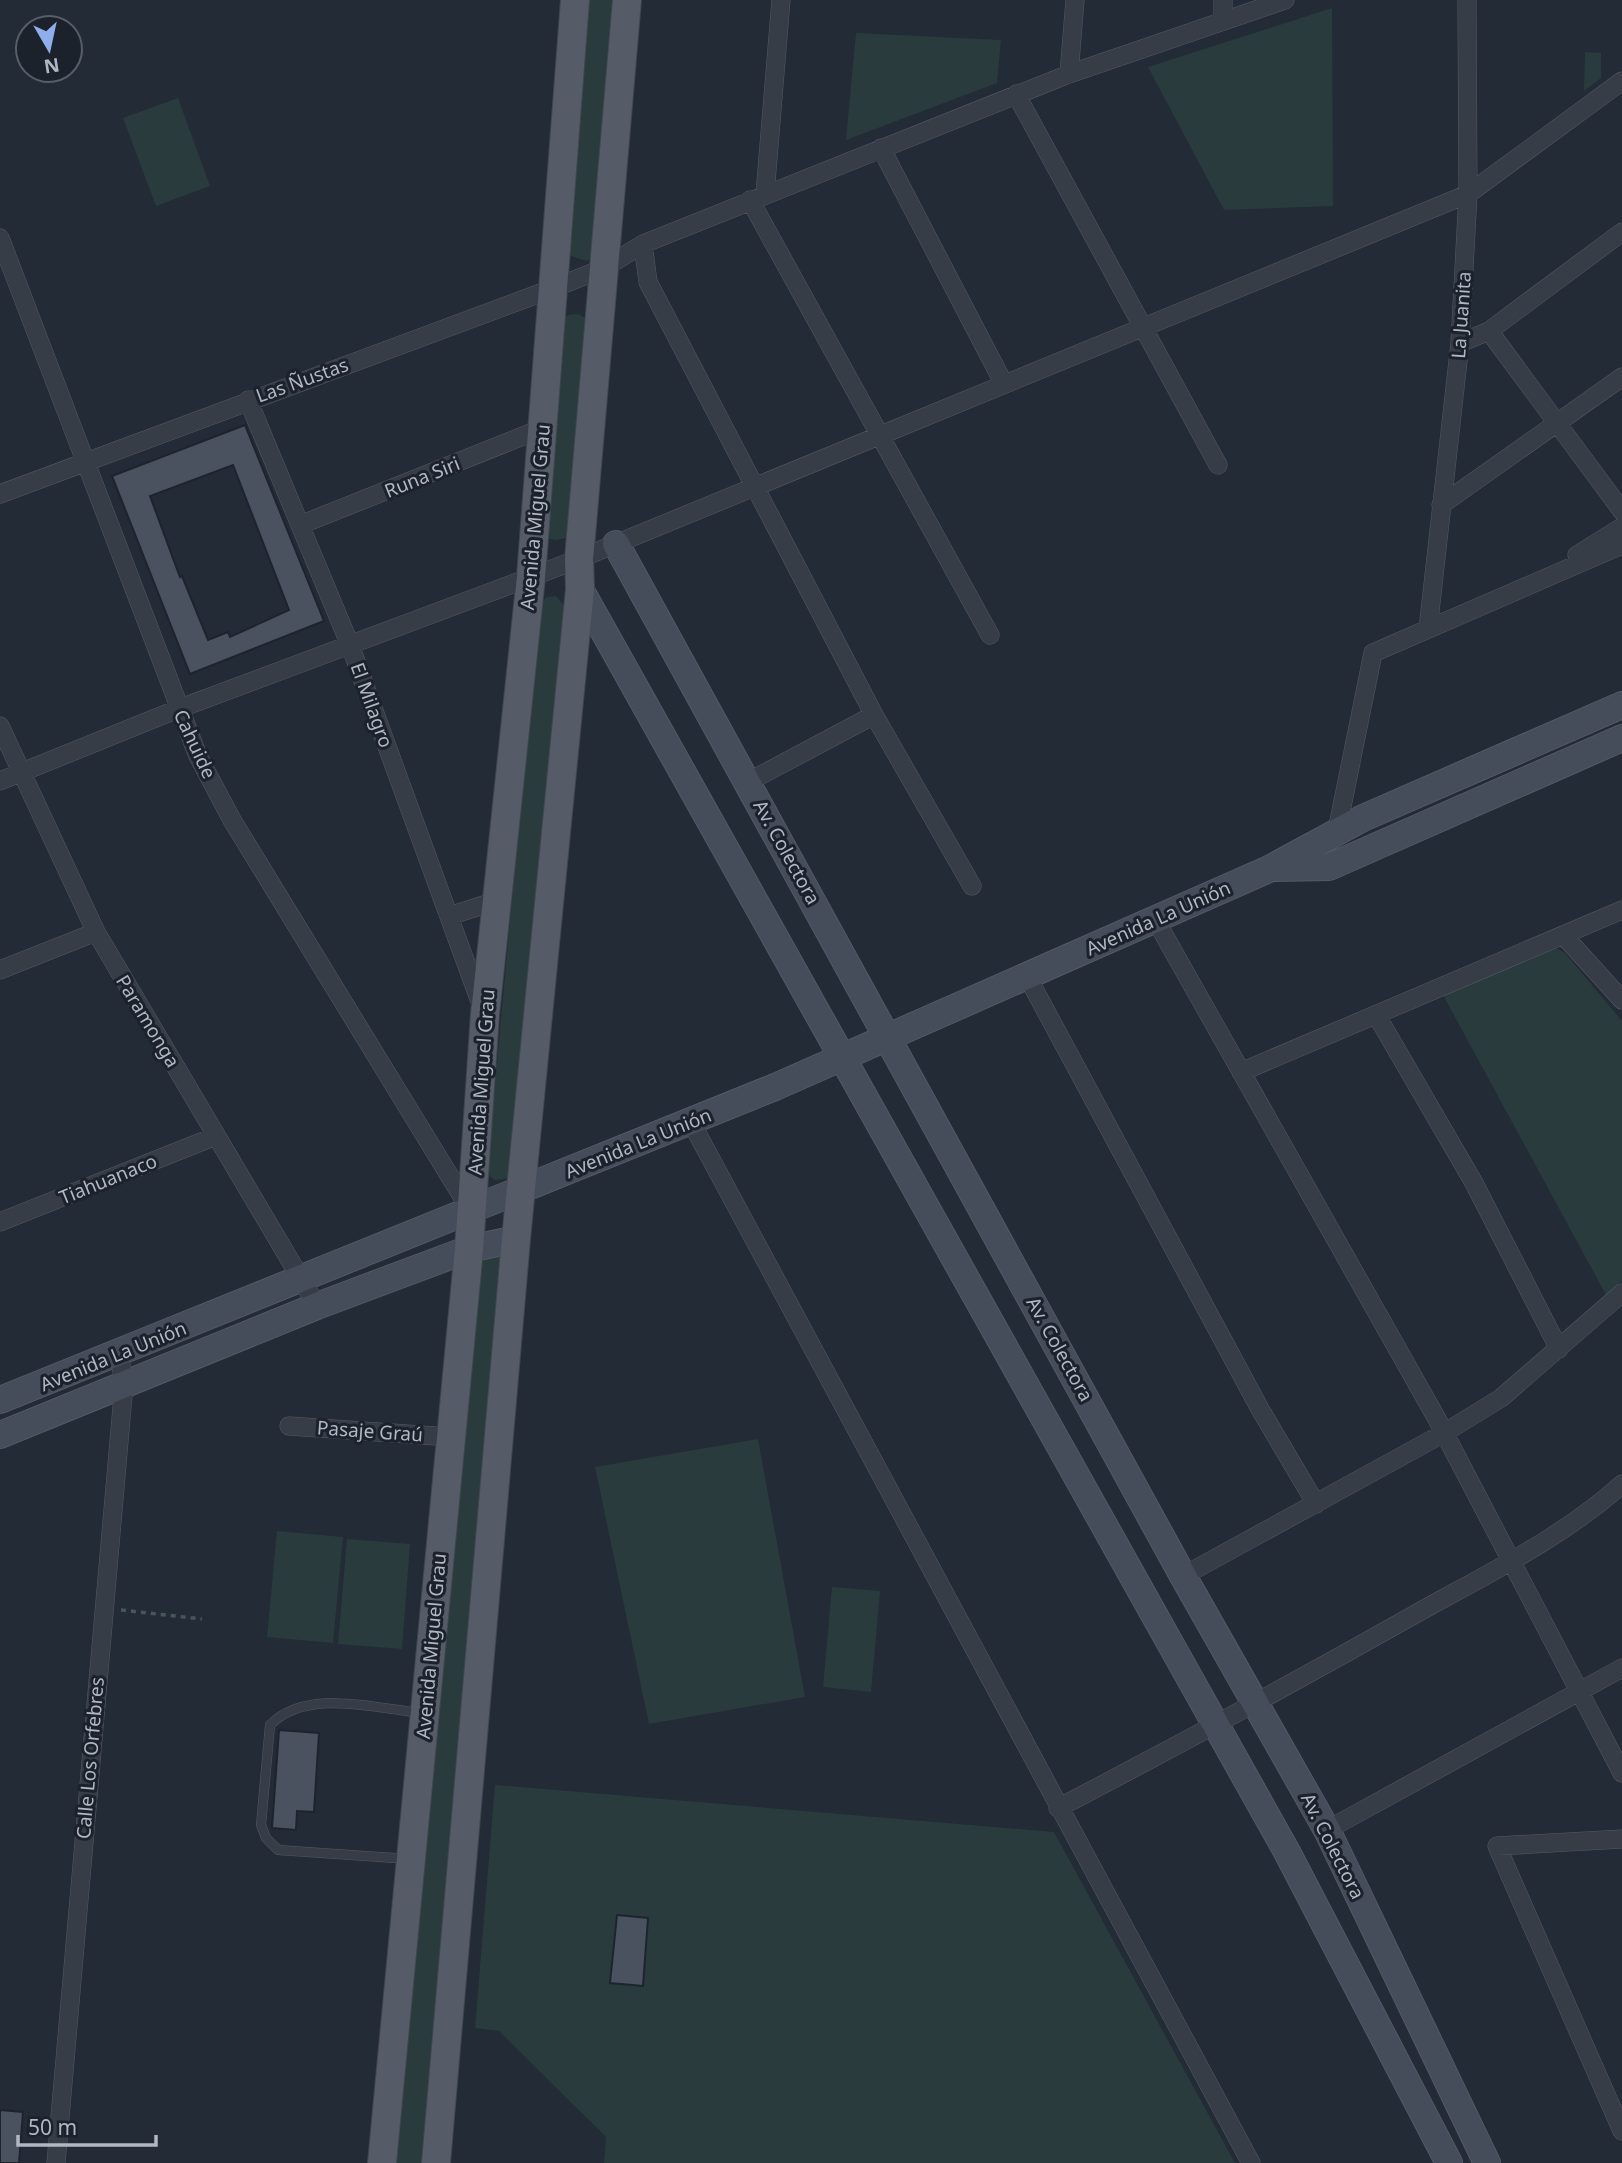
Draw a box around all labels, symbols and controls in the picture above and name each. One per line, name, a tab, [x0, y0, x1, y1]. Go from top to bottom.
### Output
north arrow	[14, 14, 84, 84]
text: N	[42, 52, 61, 80]
street label: La Juanita	[1445, 271, 1477, 359]
street label: Las Ñustas	[252, 351, 352, 409]
street label: Avenida Miguel Grau	[514, 423, 556, 611]
street label: Runa Siri	[381, 450, 463, 504]
street label: El Milagro	[345, 659, 399, 751]
street label: Cahuide	[168, 705, 222, 783]
street label: Av. Colectora	[748, 795, 826, 909]
street label: Avenida La Unión	[1082, 874, 1234, 962]
street label: Paramonga	[110, 970, 186, 1072]
street label: Avenida Miguel Grau	[462, 988, 500, 1176]
street label: Avenida La Unión	[561, 1102, 715, 1184]
street label: Tiahuanaco	[55, 1148, 161, 1210]
street label: Av. Colectora	[1021, 1292, 1099, 1406]
street label: Avenida La Unión	[36, 1315, 190, 1397]
street label: Pasaje Graú	[316, 1414, 424, 1448]
street label: Avenida Miguel Grau	[410, 1552, 452, 1740]
street label: Calle Los Orfebres	[70, 1676, 110, 1840]
street label: Av. Colectora	[1295, 1789, 1371, 1903]
scale bar	[18, 2104, 156, 2148]
text: 50 m	[28, 2113, 77, 2141]

